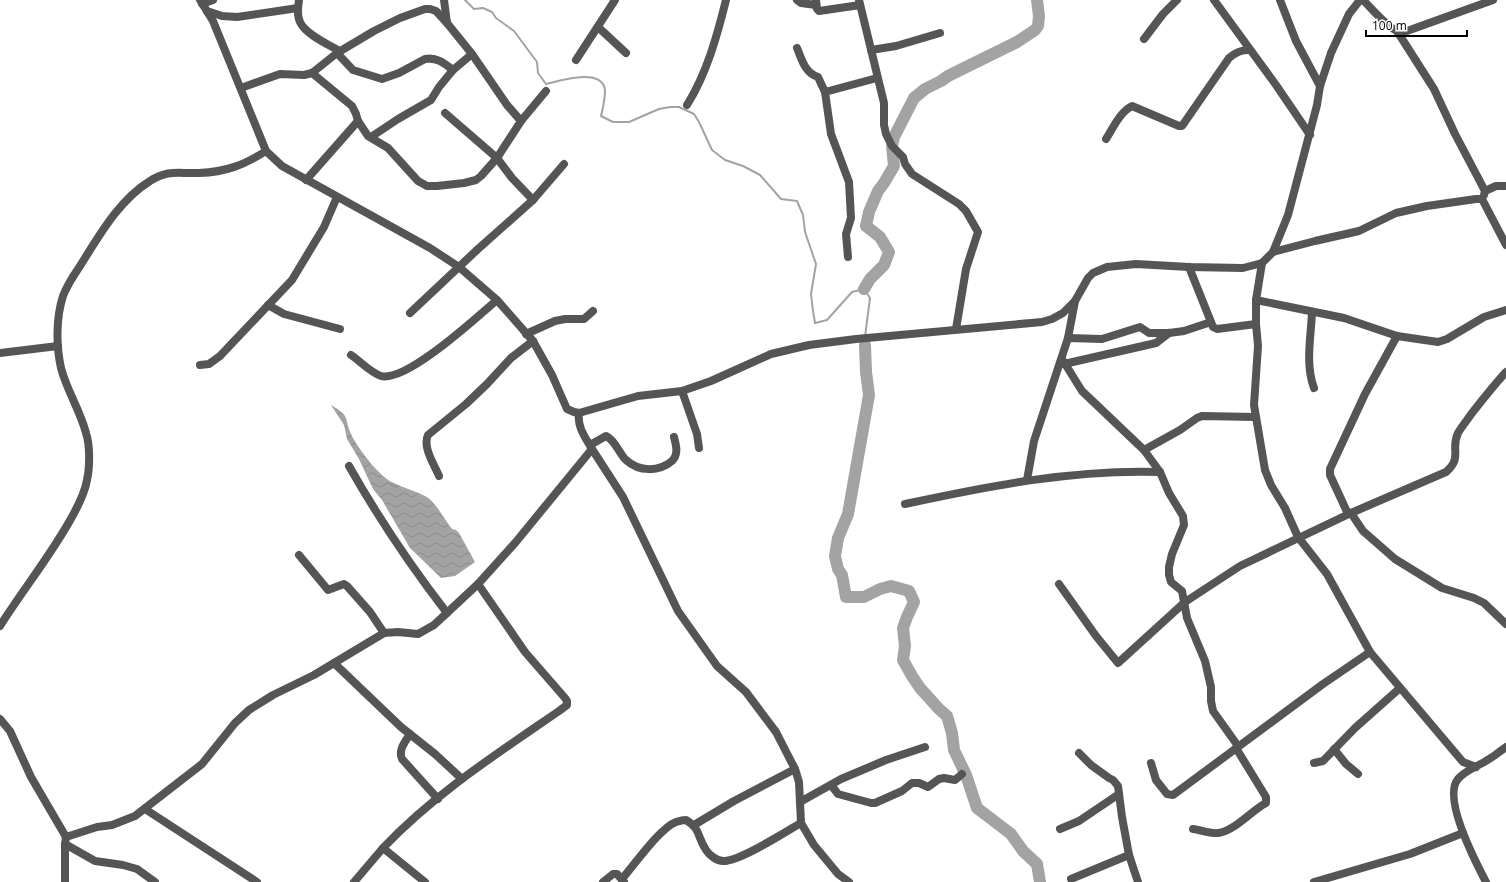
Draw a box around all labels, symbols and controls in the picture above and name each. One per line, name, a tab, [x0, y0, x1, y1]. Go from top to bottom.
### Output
scale bar	[1366, 12, 1467, 38]
text: 100 m	[1372, 17, 1407, 34]

